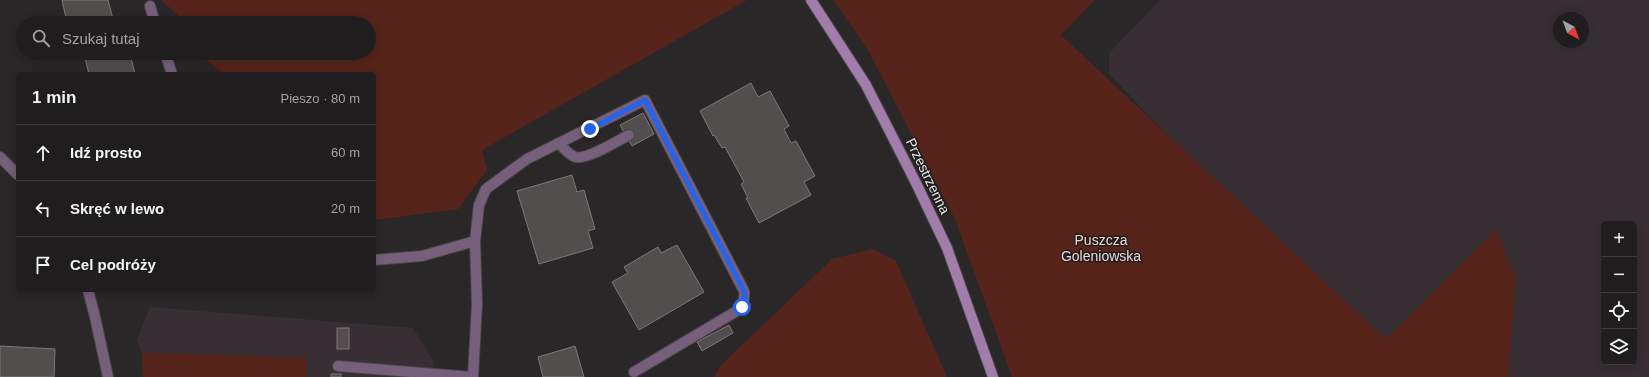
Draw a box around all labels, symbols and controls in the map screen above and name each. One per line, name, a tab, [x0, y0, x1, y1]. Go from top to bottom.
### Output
north arrow	[1553, 12, 1589, 48]
search box	[16, 16, 376, 60]
icon: search	[30, 27, 52, 49]
text: Szukaj tutaj	[62, 30, 140, 47]
text: 1 min	[32, 88, 76, 107]
text: Pieszo · 80 m	[281, 91, 360, 106]
route end	[581, 120, 599, 138]
street label: Przestrzenna	[903, 135, 953, 217]
icon: ahead	[32, 142, 54, 164]
text: Idź prosto	[70, 144, 142, 161]
text: 60 m	[331, 145, 360, 160]
icon: left	[32, 198, 54, 220]
text: Skręć w lewo	[70, 200, 164, 217]
text: 20 m	[331, 201, 360, 216]
map controls	[1601, 221, 1637, 365]
button: +	[1601, 221, 1637, 257]
park label: Puszcza Goleniowska	[1061, 232, 1141, 264]
icon: arrive	[32, 254, 54, 276]
text: Cel podróży	[70, 256, 156, 273]
button: −	[1601, 257, 1637, 293]
button: locate	[1601, 293, 1637, 329]
route start	[733, 298, 751, 316]
button: layers	[1601, 329, 1637, 365]

